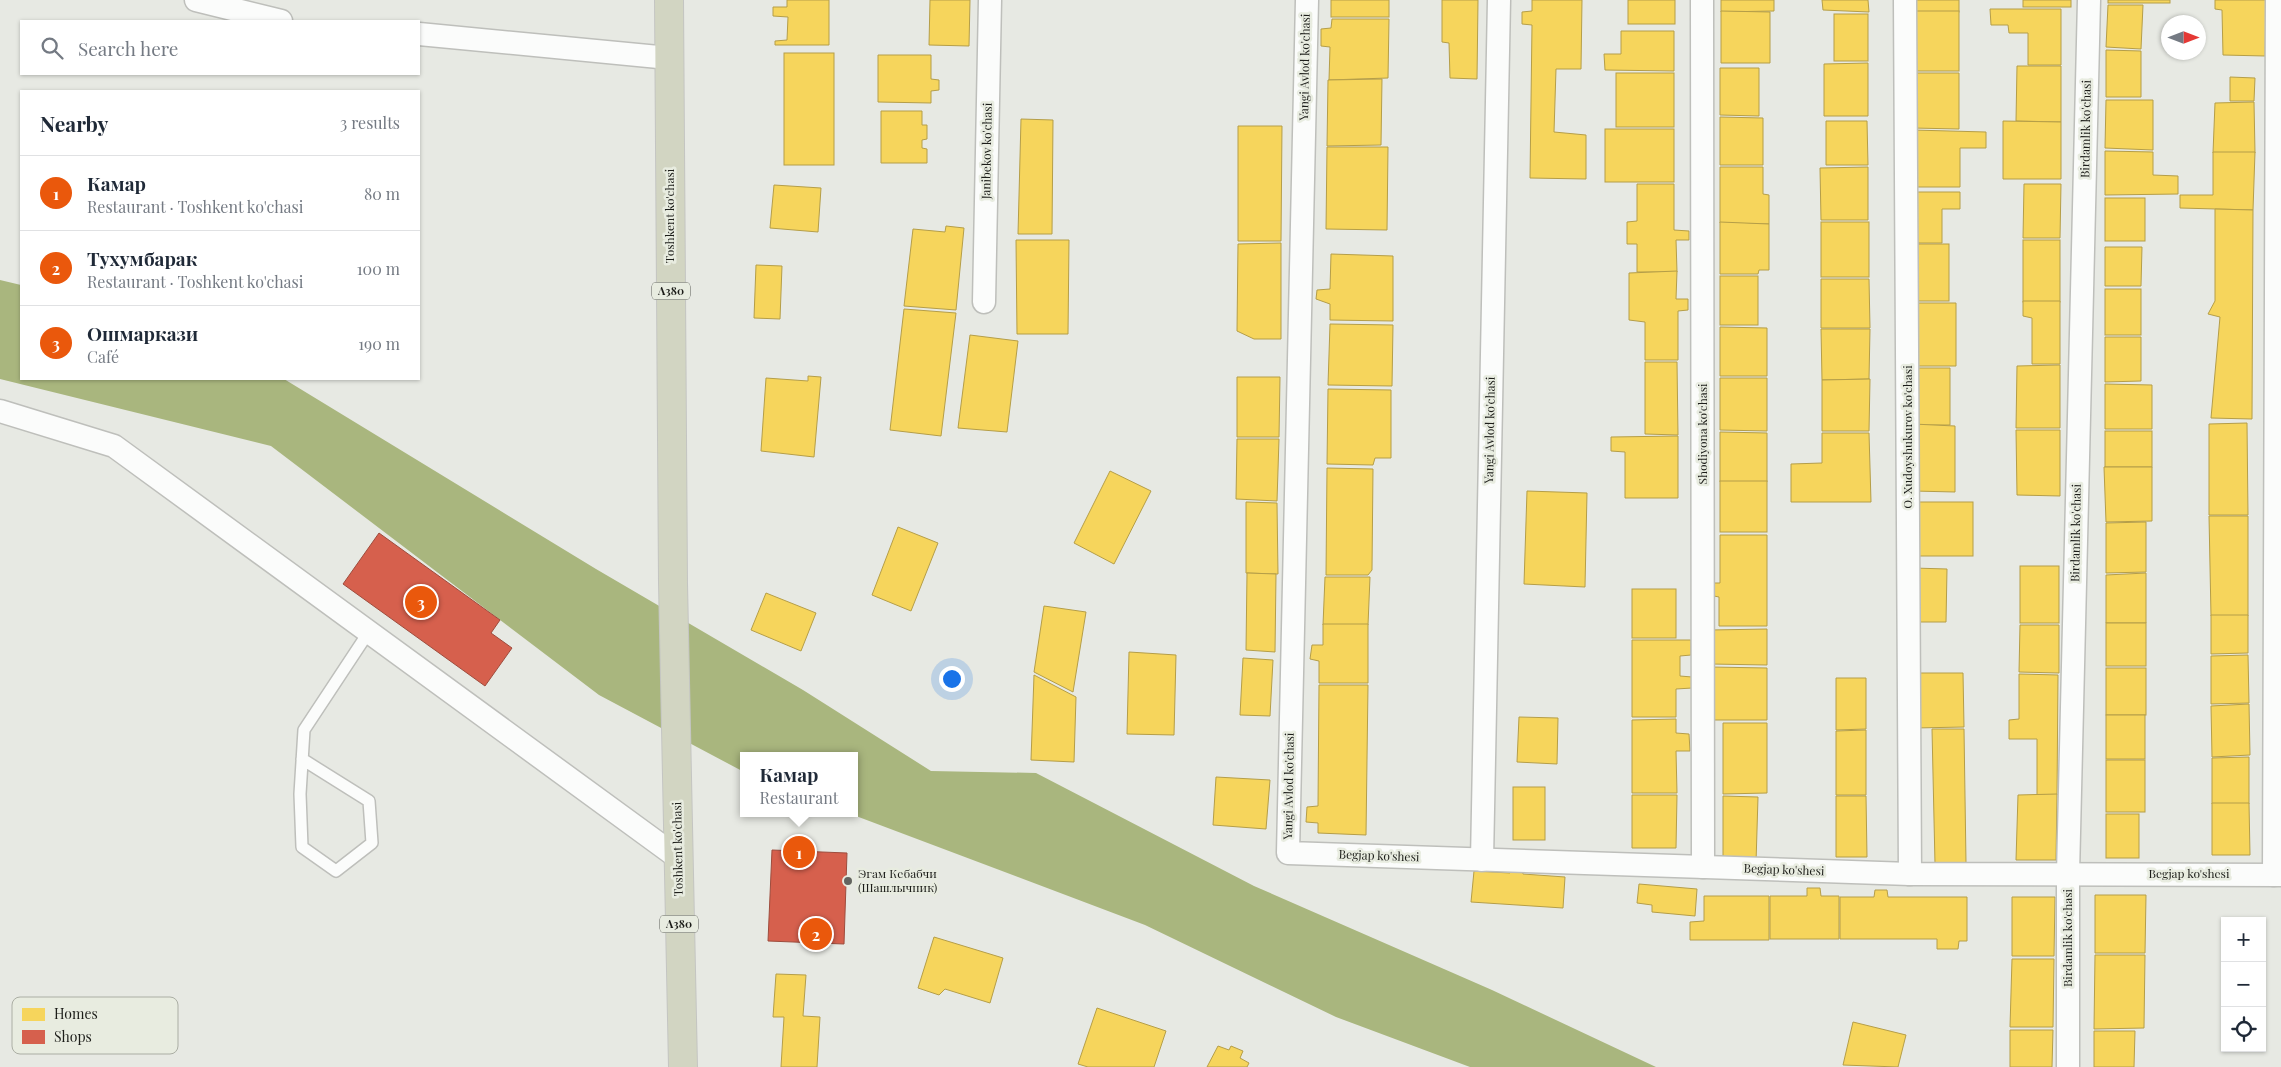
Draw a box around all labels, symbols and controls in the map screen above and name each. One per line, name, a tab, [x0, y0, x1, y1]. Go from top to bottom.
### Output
street label: Yangi Avlod ko'chasi	[1295, 13, 1313, 122]
north arrow	[2161, 15, 2206, 60]
search box	[20, 20, 420, 75]
icon: search	[38, 34, 66, 62]
text: Search here	[78, 35, 178, 61]
street label: Birdamlik ko'chasi	[2076, 79, 2094, 178]
street label: Janibekov ko'chasi	[977, 102, 995, 200]
text: Nearby	[40, 109, 109, 137]
text: 3 results	[340, 112, 400, 133]
street label: Toshkent ko'chasi	[661, 168, 677, 263]
text: Камар	[87, 170, 146, 196]
text: 1	[53, 183, 59, 204]
text: 80 m	[364, 183, 400, 204]
text: Restaurant · Toshkent ko'chasi	[87, 196, 303, 217]
text: Тухумбарак	[87, 245, 197, 271]
text: 2	[52, 258, 60, 279]
text: 100 m	[357, 258, 400, 279]
text: Restaurant · Toshkent ko'chasi	[87, 271, 303, 292]
road number: A380	[652, 282, 690, 300]
text: Ошмаркази	[87, 320, 198, 346]
text: 3	[52, 333, 60, 354]
text: 190 m	[358, 333, 400, 354]
text: Café	[87, 346, 119, 367]
street label: O. Xudoyshukurov ko'chasi	[1899, 365, 1915, 509]
street label: Yangi Avlod ko'chasi	[1480, 376, 1498, 485]
street label: Shodiyona ko'chasi	[1694, 383, 1710, 485]
street label: Birdamlik ko'chasi	[2066, 483, 2084, 582]
pin: 3	[405, 583, 437, 621]
your location	[939, 666, 965, 692]
street label: Yangi Avlod ko'chasi	[1279, 732, 1297, 841]
popup	[740, 752, 858, 817]
text: Камар	[760, 761, 818, 787]
text: Restaurant	[760, 787, 838, 808]
street label: Toshkent ko'chasi	[668, 801, 686, 896]
pin: 1	[783, 833, 815, 871]
street label: Begjap ko'shesi	[1338, 846, 1420, 864]
street label: Begjap ko'shesi	[1743, 860, 1825, 878]
place label: Эгам Кебабчи (Шашлычник)	[858, 865, 937, 895]
street label: Begjap ko'shesi	[2149, 865, 2230, 881]
marker: Эгам Кебабчи (Шашлычник)	[842, 875, 854, 887]
street label: Birdamlik ko'chasi	[2059, 888, 2075, 987]
pin: 2	[800, 915, 832, 953]
road number: A380	[660, 916, 698, 932]
map controls	[2221, 917, 2266, 1052]
button: +	[2221, 917, 2266, 962]
button: −	[2221, 962, 2266, 1007]
legend	[12, 997, 178, 1054]
text: Homes	[54, 1004, 98, 1023]
button: locate	[2221, 1007, 2266, 1052]
text: Shops	[54, 1027, 92, 1046]

